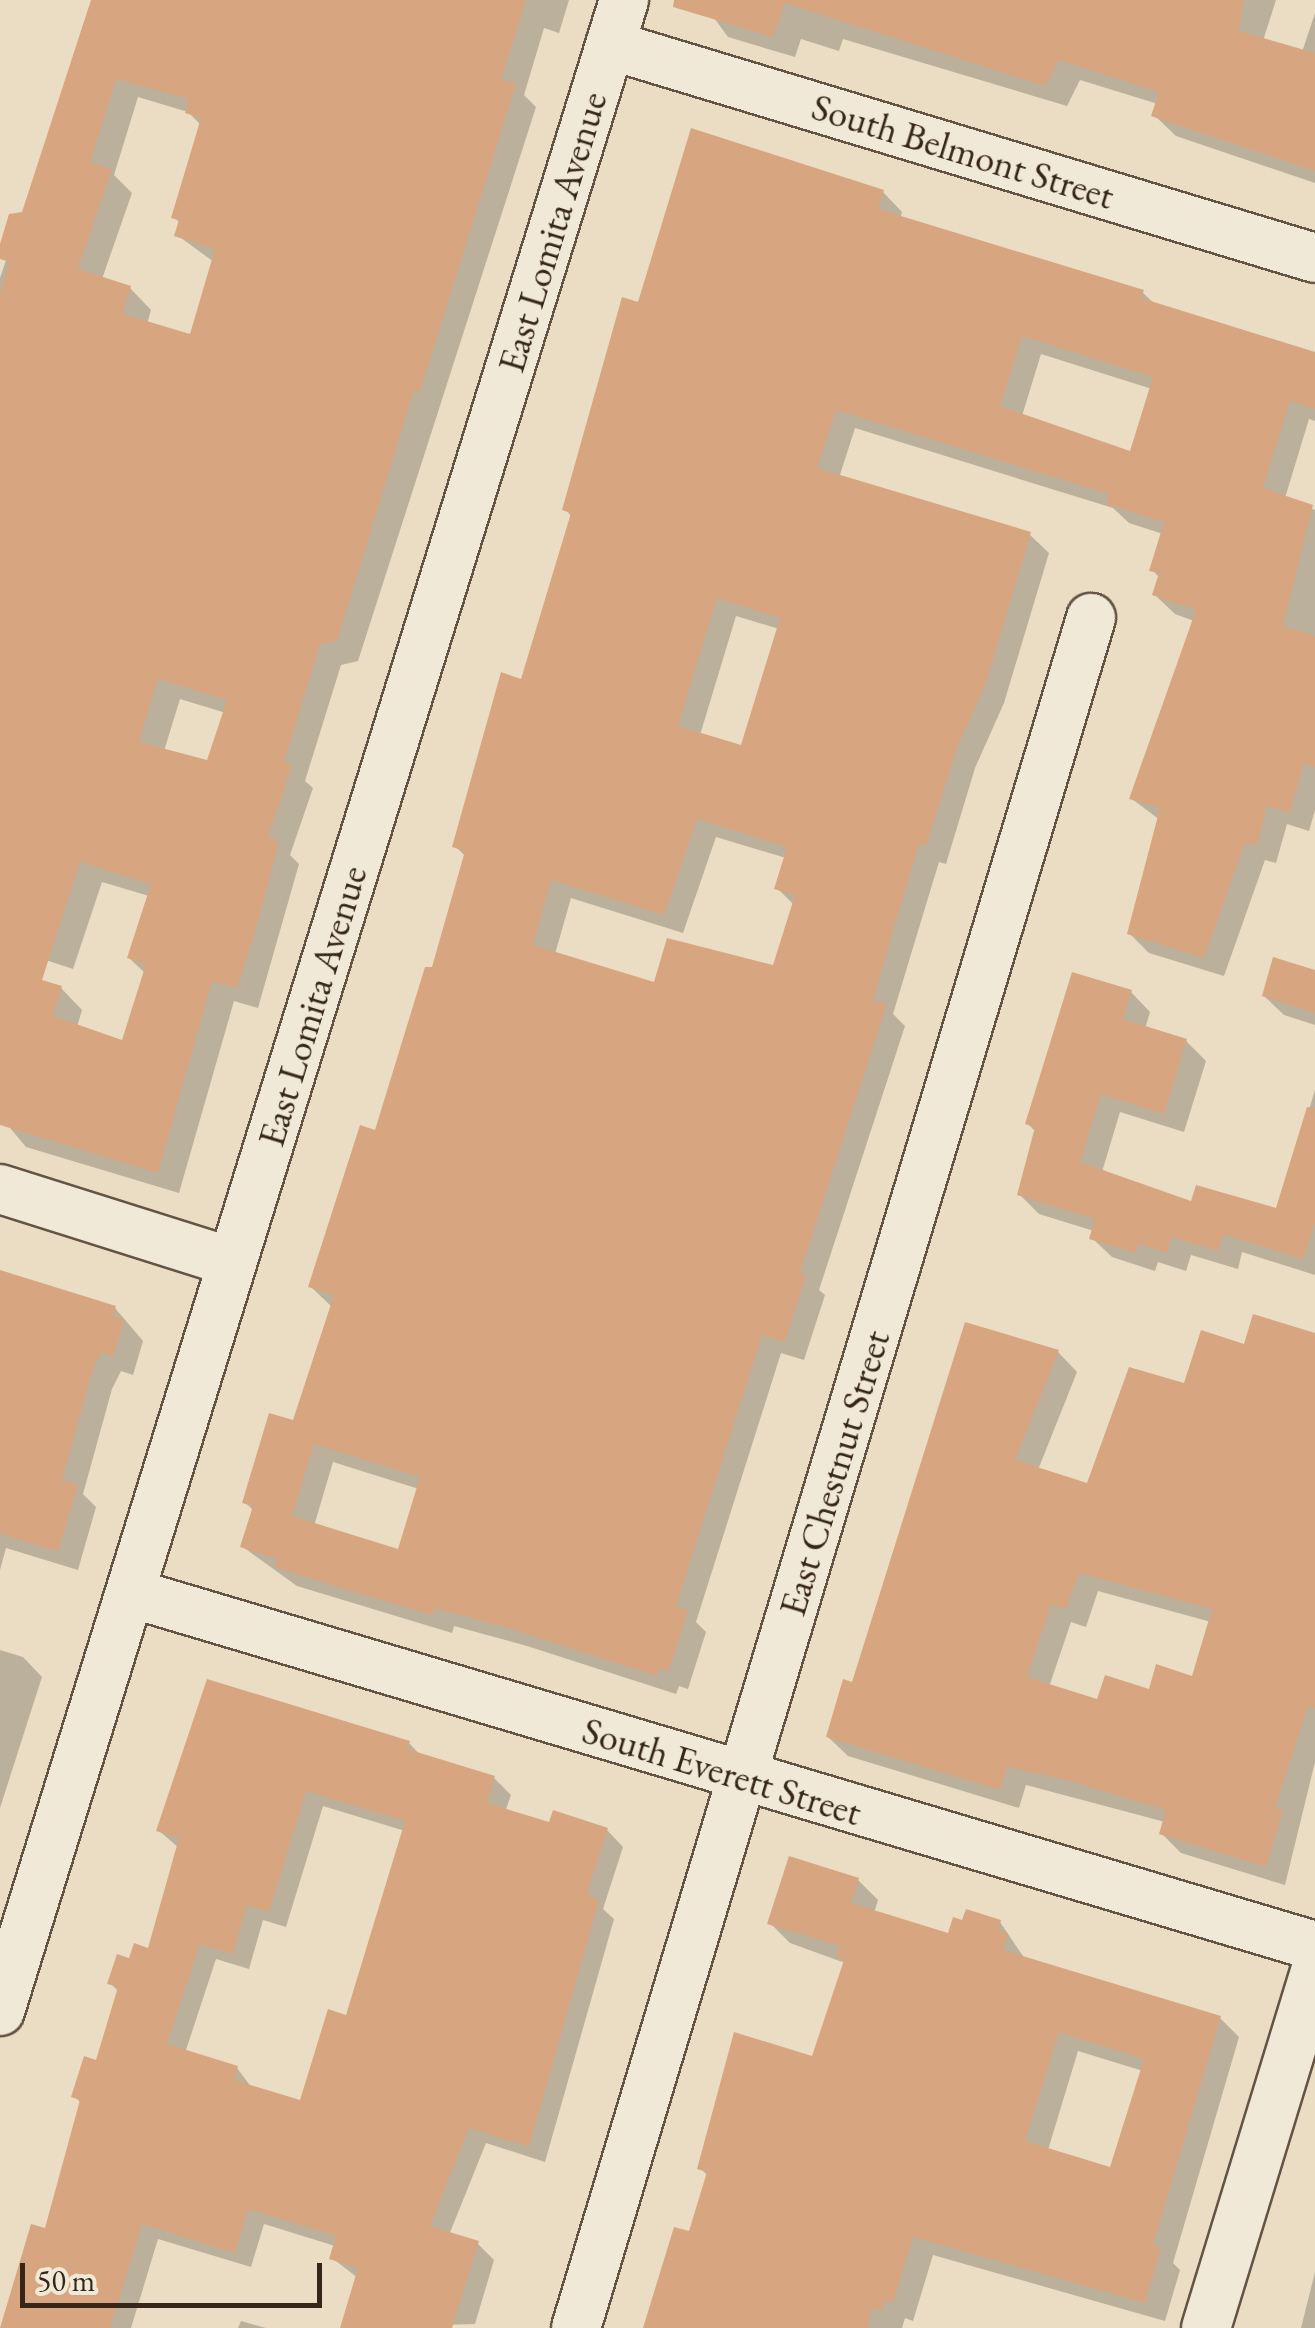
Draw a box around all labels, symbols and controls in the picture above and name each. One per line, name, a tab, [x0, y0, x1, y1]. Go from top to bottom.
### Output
street label: South Belmont Street	[807, 83, 1119, 219]
street label: East Lomita Avenue	[488, 86, 616, 378]
street label: East Lomita Avenue	[248, 860, 376, 1152]
street label: East Chestnut Street	[769, 1325, 899, 1621]
street label: South Everett Street	[577, 1707, 867, 1835]
scale bar	[25, 2243, 328, 2305]
text: 50 m	[37, 2261, 95, 2300]

